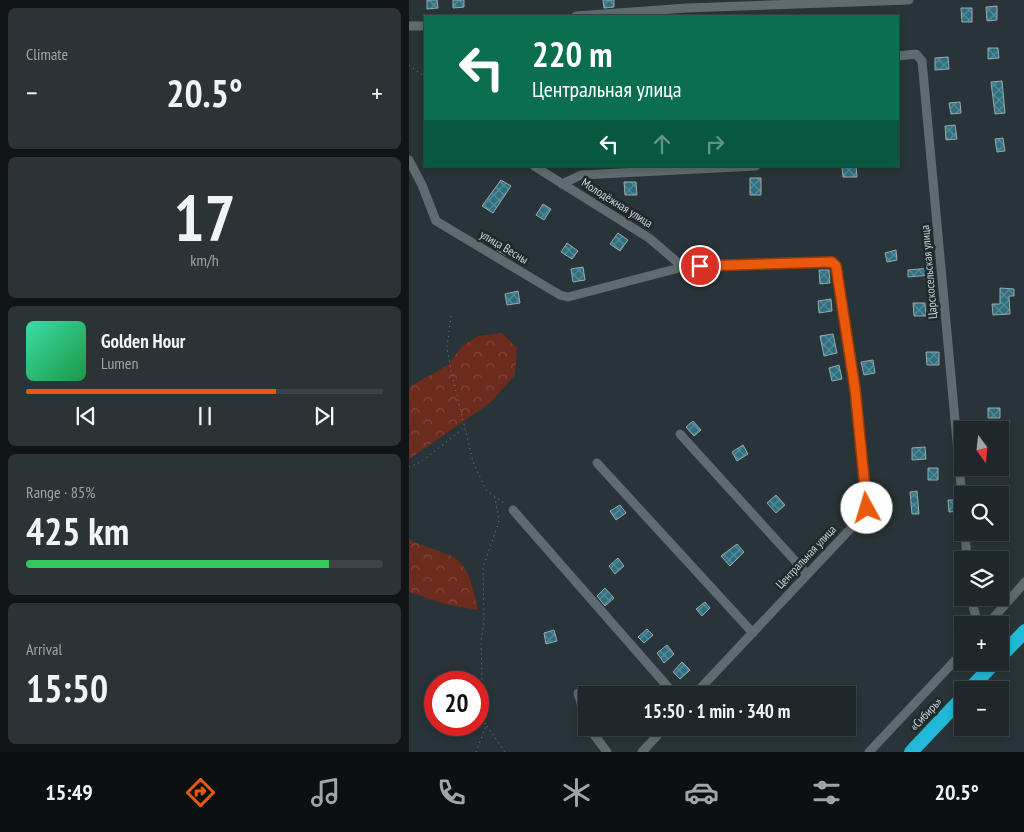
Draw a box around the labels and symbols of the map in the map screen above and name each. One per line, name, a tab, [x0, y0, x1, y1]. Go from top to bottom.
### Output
street label: Молодёжная улица	[579, 175, 656, 231]
street label: Царскосельская улица	[917, 224, 940, 320]
street label: улица Весны	[477, 226, 531, 267]
pin	[679, 245, 721, 287]
north arrow	[954, 421, 1009, 476]
position arrow	[840, 481, 892, 533]
street label: Центральная улица	[772, 522, 839, 592]
speed limit sign: 20	[424, 671, 489, 736]
street label: «Сибирь»	[906, 694, 945, 733]

